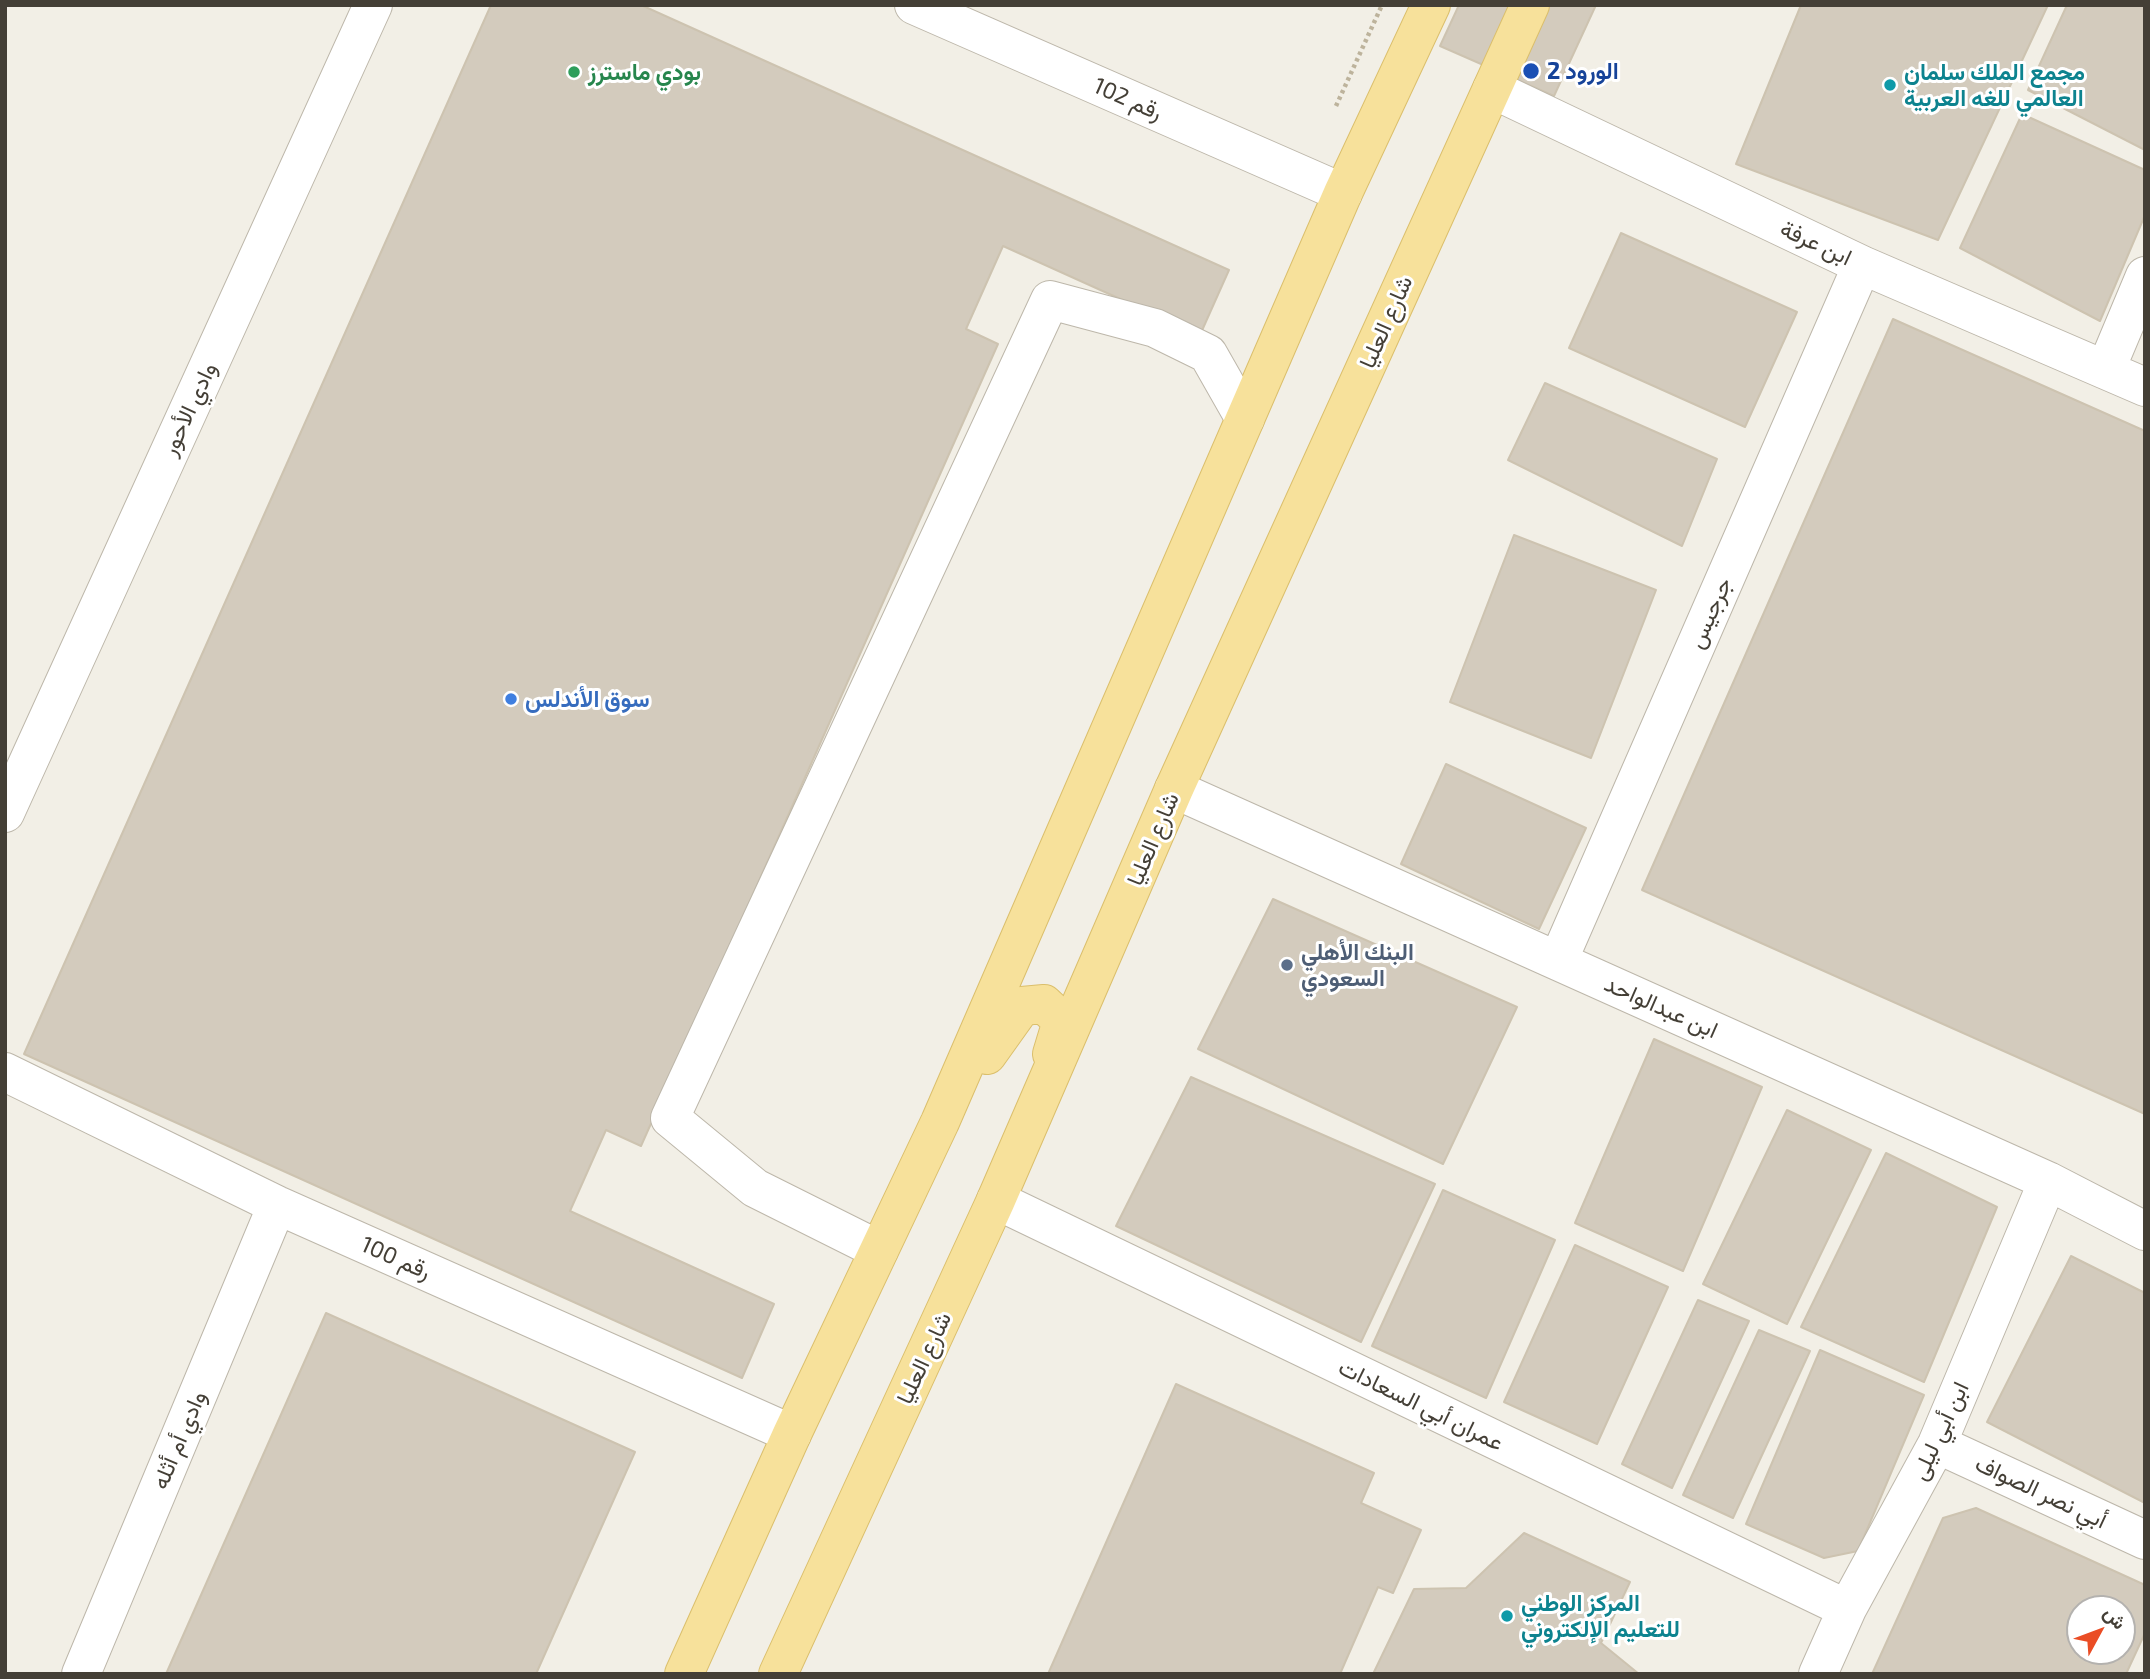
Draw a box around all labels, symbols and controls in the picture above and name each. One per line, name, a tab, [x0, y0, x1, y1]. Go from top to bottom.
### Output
place label: الورود 2	[1547, 57, 1619, 85]
place label: بودي ماسترز	[588, 58, 701, 86]
place label: مجمع الملك سلمان العالمي للغه العربية	[1904, 58, 2085, 112]
marker: الورود 2	[1521, 61, 1541, 81]
marker: بودي ماسترز	[566, 64, 582, 80]
street label: رقم 102	[1089, 72, 1167, 126]
marker: مجمع الملك سلمان العالمي للغه العربية	[1882, 77, 1898, 93]
street label: ابن عرفة	[1776, 215, 1856, 271]
street label: شارع العليا	[1353, 272, 1419, 372]
street label: وادي الأحور	[155, 358, 223, 460]
street label: جرجيس	[1682, 573, 1738, 653]
place label: سوق الأندلس	[525, 685, 649, 713]
marker: سوق الأندلس	[503, 691, 519, 707]
street label: شارع العليا	[1121, 788, 1185, 890]
place label: البنك الأهلي السعودي	[1301, 938, 1414, 992]
marker: البنك الأهلي السعودي	[1279, 957, 1295, 973]
street label: ابن عبدالواحد	[1600, 970, 1722, 1044]
street label: رقم 100	[357, 1230, 435, 1286]
street label: شارع العليا	[891, 1308, 957, 1408]
street label: عمران أبي السعادات	[1334, 1353, 1508, 1457]
street label: ابن أبي ليلى	[1905, 1377, 1975, 1485]
street label: وادي أم أثله	[146, 1387, 212, 1493]
street label: أبي نصر الصواف	[1971, 1450, 2111, 1534]
place label: المركز الوطني للتعليم الإلكتروني	[1521, 1589, 1680, 1643]
north arrow	[2066, 1595, 2136, 1665]
text: ش	[2100, 1601, 2132, 1633]
marker: المركز الوطني للتعليم الإلكتروني	[1499, 1608, 1515, 1624]

